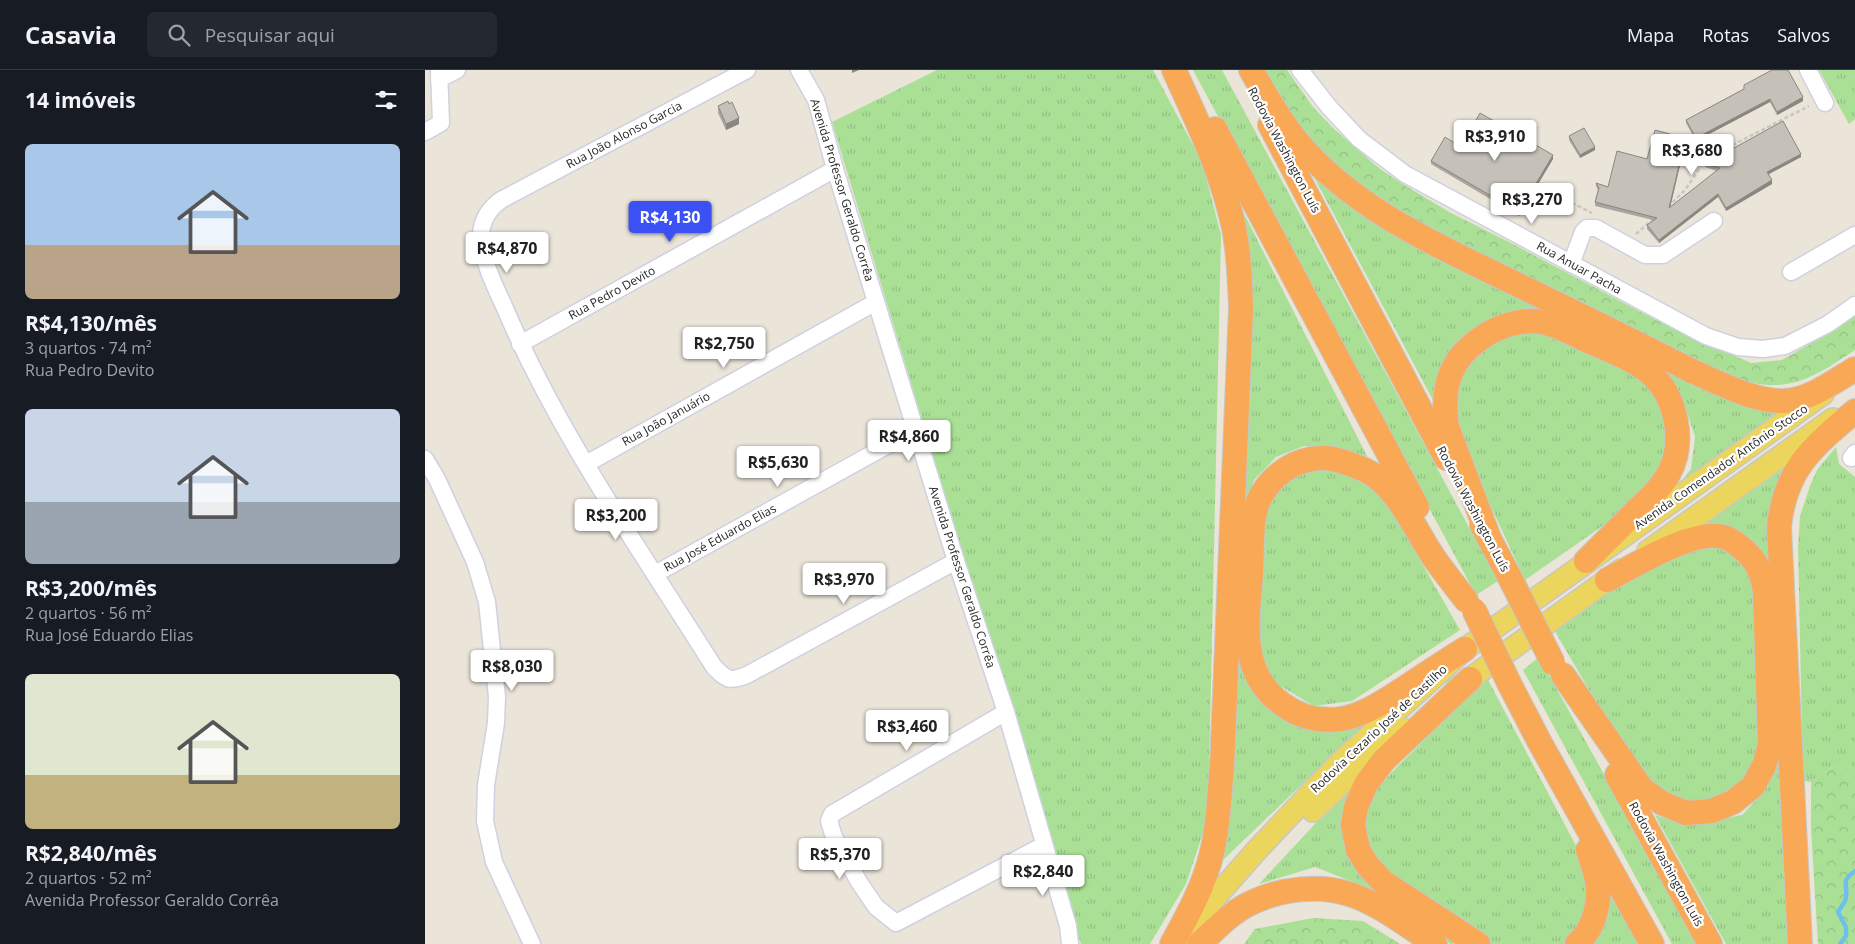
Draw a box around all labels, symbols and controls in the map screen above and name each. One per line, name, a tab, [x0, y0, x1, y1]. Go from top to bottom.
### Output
search box	[147, 12, 497, 57]
text: Casavia	[25, 18, 117, 51]
icon: search	[165, 21, 193, 49]
text: Pesquisar aqui	[205, 22, 335, 48]
text: Mapa	[1627, 23, 1674, 47]
text: Rotas	[1702, 23, 1749, 47]
text: Salvos	[1777, 23, 1830, 47]
street label: Rodovia Washington Luís	[1244, 84, 1325, 216]
text: 14 imóveis	[25, 86, 136, 114]
icon: filters	[372, 86, 400, 114]
street label: Avenida Professor Geraldo Corrêa	[807, 96, 878, 283]
street label: Rua João Alonso Garcia	[563, 97, 685, 172]
pin: R$3,910	[1449, 119, 1541, 162]
text: R$3,910	[1465, 125, 1525, 147]
pin: R$3,680	[1646, 134, 1738, 176]
text: R$3,680	[1662, 139, 1722, 161]
icon: home	[168, 177, 258, 267]
pin: R$3,270	[1486, 182, 1578, 225]
text: R$3,270	[1502, 188, 1562, 210]
pin: R$4,130	[624, 200, 716, 243]
text: R$4,130	[640, 206, 700, 228]
pin: R$4,870	[461, 232, 553, 274]
text: R$4,870	[477, 237, 537, 259]
street label: Rua Anuar Pacha	[1533, 237, 1625, 298]
street label: Rua Pedro Devito	[565, 262, 658, 324]
text: R$4,130/mês	[25, 309, 157, 337]
pin: R$2,750	[678, 326, 770, 369]
text: R$2,750	[694, 332, 754, 354]
text: 3 quartos · 74 m²	[25, 337, 152, 359]
text: Rua Pedro Devito	[25, 359, 154, 381]
street label: Rua João Januário	[619, 387, 713, 450]
street label: Avenida Comendador Antônio Stocco	[1630, 400, 1811, 533]
pin: R$4,860	[863, 420, 955, 462]
text: R$4,860	[879, 425, 939, 447]
icon: home	[168, 442, 258, 532]
street label: Rodovia Washington Luís	[1433, 443, 1514, 575]
pin: R$5,630	[732, 446, 824, 488]
text: R$5,630	[748, 451, 808, 473]
street label: Avenida Professor Geraldo Corrêa	[925, 484, 1000, 670]
pin: R$3,200	[570, 498, 662, 541]
street label: Rua José Eduardo Elias	[660, 499, 779, 576]
text: R$3,200	[586, 504, 646, 526]
pin: R$3,970	[798, 562, 890, 605]
text: R$3,970	[814, 568, 874, 590]
text: R$3,200/mês	[25, 574, 157, 602]
text: 2 quartos · 56 m²	[25, 602, 152, 624]
text: Rua José Eduardo Elias	[25, 624, 193, 646]
pin: R$8,030	[466, 650, 558, 692]
text: R$8,030	[482, 655, 542, 677]
street label: Rodovia Cezario José de Castilho	[1307, 661, 1451, 797]
icon: home	[168, 707, 258, 797]
pin: R$3,460	[861, 710, 953, 752]
text: R$3,460	[877, 715, 937, 737]
street label: Rodovia Washington Luís	[1625, 798, 1708, 929]
pin: R$5,370	[794, 838, 886, 880]
text: R$2,840/mês	[25, 839, 157, 867]
text: R$5,370	[810, 843, 870, 865]
pin: R$2,840	[997, 854, 1089, 897]
text: R$2,840	[1013, 860, 1073, 882]
text: 2 quartos · 52 m²	[25, 867, 152, 889]
text: Avenida Professor Geraldo Corrêa	[25, 889, 279, 911]

